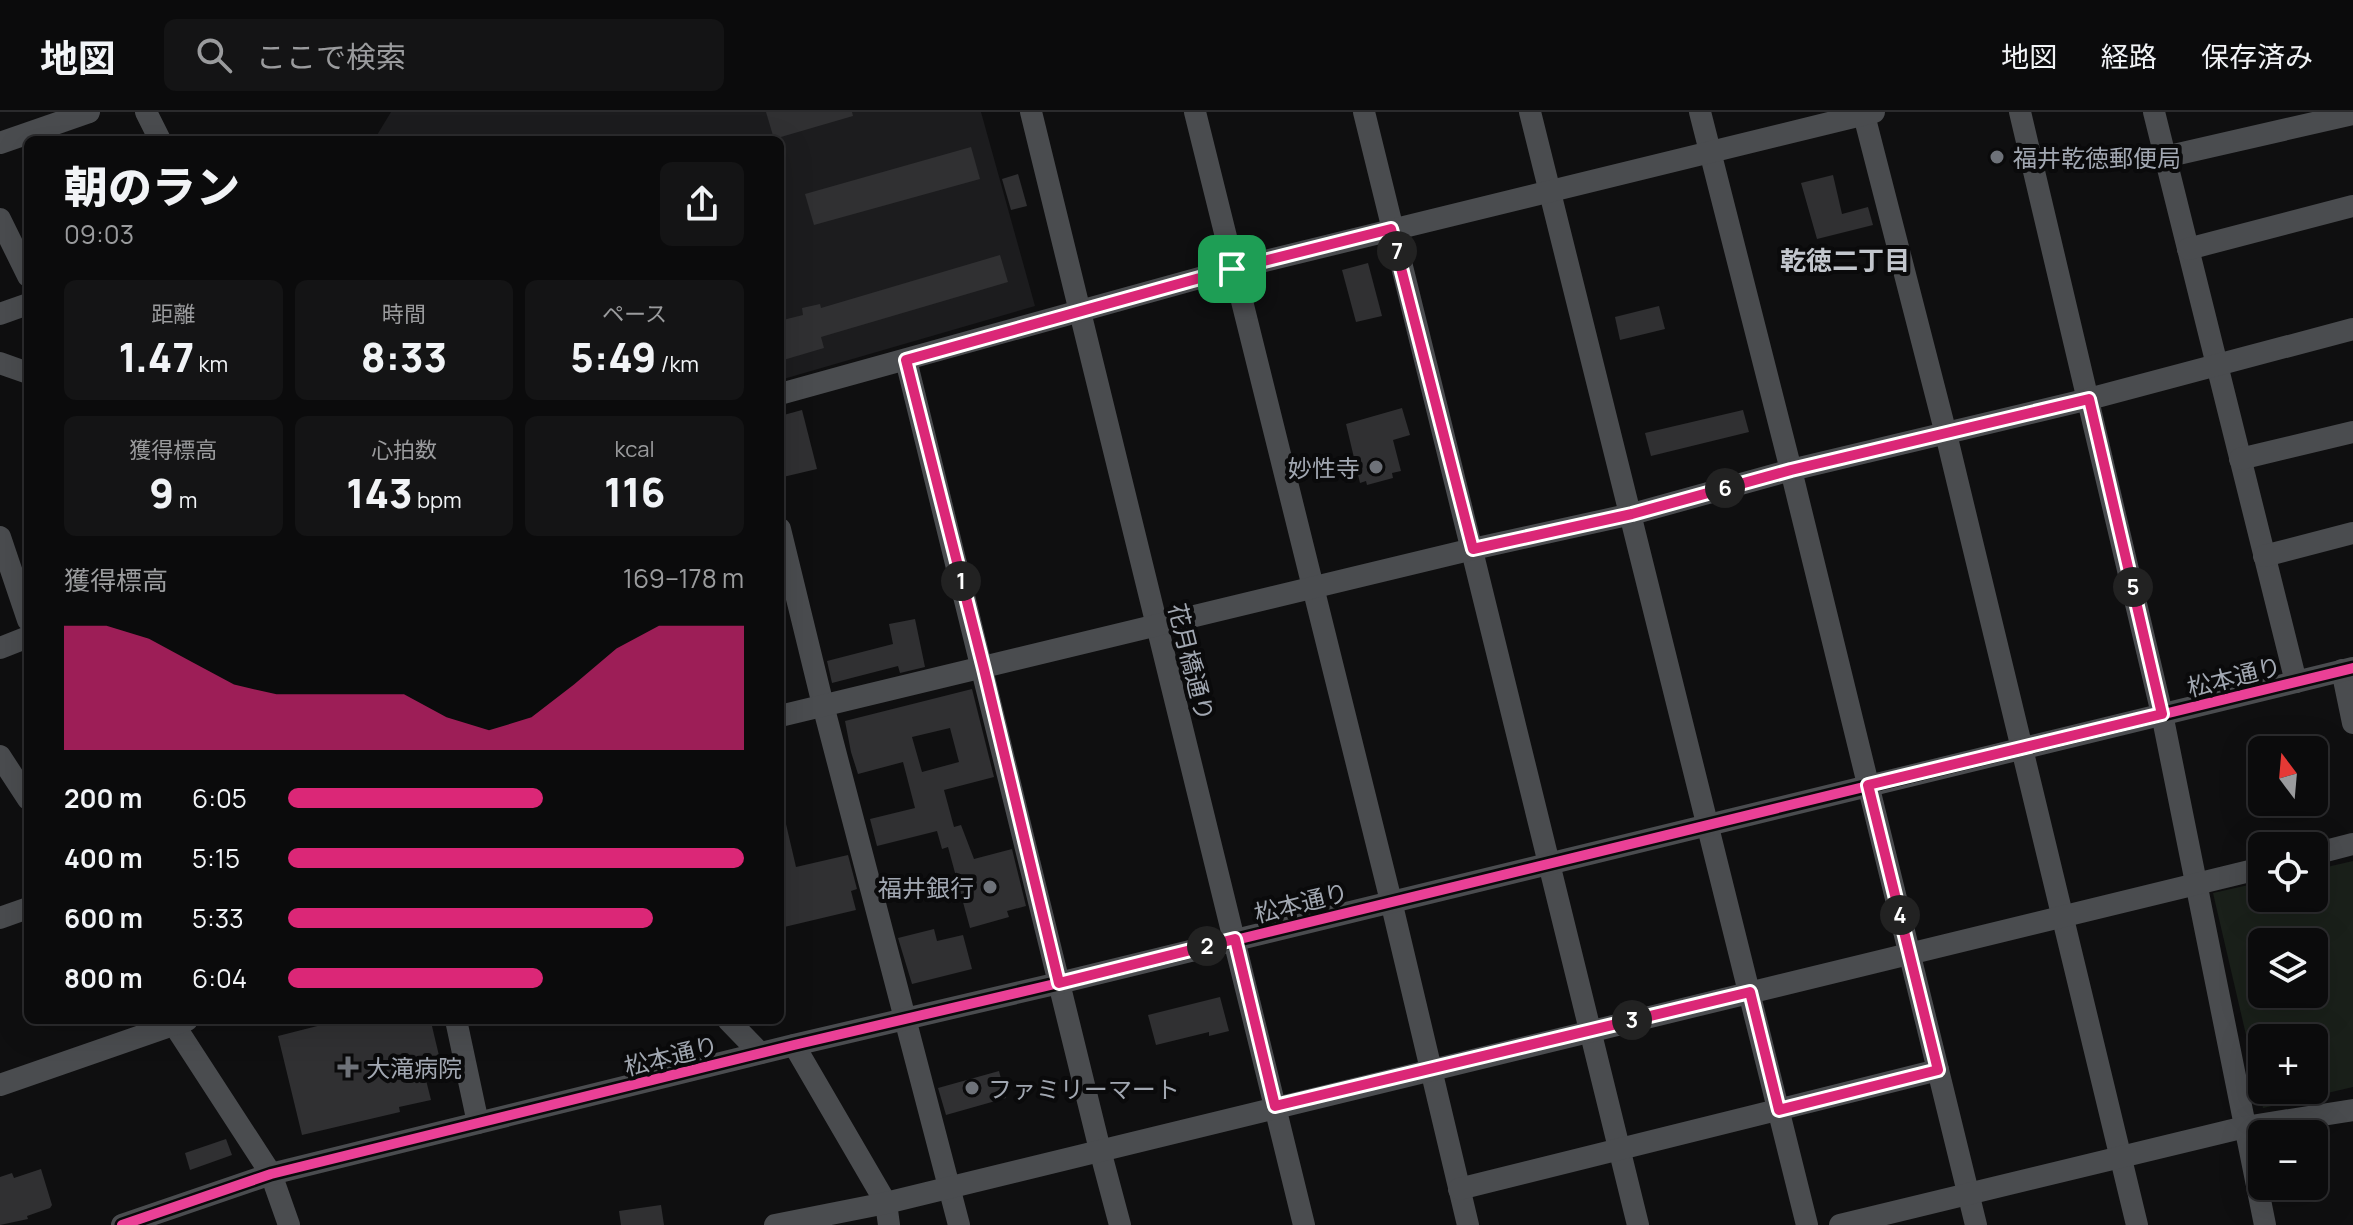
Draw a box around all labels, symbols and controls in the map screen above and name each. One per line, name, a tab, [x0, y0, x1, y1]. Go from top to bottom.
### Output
search box	[164, 19, 724, 91]
text: 地図	[40, 31, 116, 83]
icon: search	[192, 33, 236, 77]
text: ここで検索	[256, 36, 406, 77]
text: 地図	[2001, 37, 2057, 75]
text: 経路	[2101, 37, 2157, 75]
text: 保存済み	[2201, 37, 2313, 75]
place label: 福井乾徳郵便局	[2013, 141, 2181, 174]
marker: 福井乾徳郵便局	[1988, 148, 2006, 166]
text: 朝のラン	[64, 156, 240, 216]
button: share	[660, 162, 744, 246]
text: 09:03	[64, 216, 134, 252]
pin: 7	[1377, 231, 1417, 271]
pin	[1198, 235, 1266, 303]
text: 7	[1391, 236, 1403, 266]
district label: 乾徳二丁目	[1780, 242, 1910, 278]
icon: arrive	[1210, 247, 1254, 291]
text: 距離	[151, 299, 195, 329]
text: 時間	[382, 299, 426, 329]
text: ペース	[602, 299, 667, 329]
text: 1.47	[118, 329, 194, 384]
text: 8:33	[361, 329, 447, 384]
text: 5:49	[570, 329, 656, 384]
text: km	[194, 349, 228, 379]
text: /km	[656, 349, 699, 379]
text: kcal	[615, 434, 655, 464]
text: 獲得標高	[129, 435, 217, 465]
text: 心拍数	[371, 435, 437, 465]
place label: 妙性寺	[1288, 451, 1360, 484]
marker: 妙性寺	[1367, 458, 1385, 476]
text: 116	[604, 464, 665, 519]
text: 9	[149, 465, 174, 520]
text: 143	[346, 465, 413, 520]
pin: 6	[1705, 468, 1745, 508]
text: 6	[1718, 473, 1732, 503]
text: m	[174, 485, 197, 515]
text: bpm	[413, 485, 462, 515]
text: 169–178 m	[623, 560, 744, 596]
pin: 1	[941, 561, 981, 601]
text: 獲得標高	[64, 562, 168, 598]
text: 1	[956, 566, 966, 596]
pin: 5	[2113, 567, 2153, 607]
text: 5	[2127, 572, 2139, 602]
street label: 花月橋通り	[1161, 600, 1223, 724]
street label: 松本通り	[2183, 648, 2285, 704]
north arrow	[2248, 736, 2328, 816]
map controls	[2248, 736, 2328, 1200]
text: 200 m	[64, 780, 142, 816]
text: 6:05	[192, 780, 247, 816]
button: locate	[2248, 832, 2328, 912]
text: 400 m	[64, 840, 143, 876]
text: 5:15	[192, 840, 240, 876]
place label: 福井銀行	[878, 871, 974, 904]
street label: 松本通り	[1250, 874, 1352, 930]
marker: 福井銀行	[981, 878, 999, 896]
pin: 4	[1880, 895, 1920, 935]
text: 600 m	[64, 900, 143, 936]
text: 5:33	[192, 900, 244, 936]
text: 4	[1893, 900, 1907, 930]
pin: 2	[1187, 926, 1227, 966]
button: layers	[2248, 928, 2328, 1008]
text: 2	[1200, 931, 1214, 961]
text: 800 m	[64, 960, 143, 996]
text: 6:04	[192, 960, 247, 996]
pin: 3	[1612, 1000, 1652, 1040]
text: 3	[1626, 1005, 1638, 1035]
button: +	[2248, 1024, 2328, 1104]
street label: 松本通り	[620, 1027, 722, 1083]
place label: 大滝病院	[366, 1051, 462, 1084]
marker: 大滝病院	[337, 1056, 359, 1078]
place label: ファミリーマート	[988, 1072, 1180, 1105]
marker: ファミリーマート	[963, 1079, 981, 1097]
button: −	[2248, 1120, 2328, 1200]

